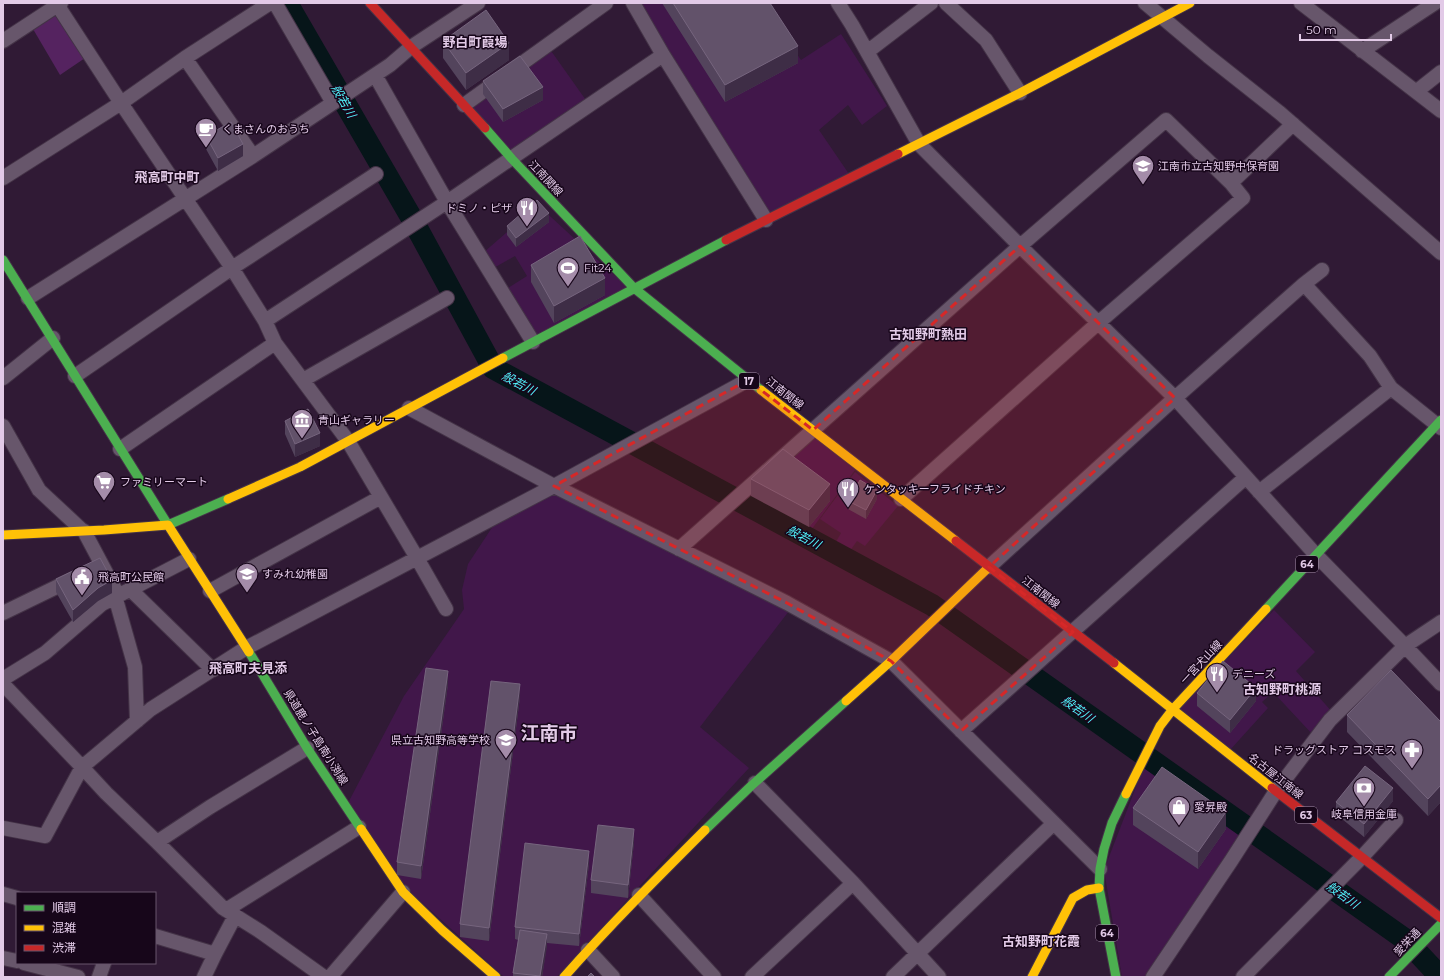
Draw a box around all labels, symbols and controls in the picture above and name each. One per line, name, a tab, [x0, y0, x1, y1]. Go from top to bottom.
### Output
scale bar	[1300, 16, 1391, 42]
text: 50 m	[1306, 22, 1337, 37]
district label: 野白町葭場	[442, 34, 508, 50]
water label: 般若川	[329, 82, 360, 122]
cafe icon: くまさんのおうち	[193, 116, 219, 149]
place label: くまさんのおうち	[222, 122, 310, 136]
school or university icon: 江南市立古知野中保育園	[1130, 153, 1156, 186]
street label: 江南関線	[526, 157, 566, 199]
place label: 江南市立古知野中保育園	[1158, 159, 1279, 173]
district label: 飛高町中町	[134, 169, 200, 185]
restaurant icon: ドミノ・ピザ	[514, 195, 540, 228]
place label: ドミノ・ピザ	[446, 201, 512, 215]
sports icon: Fit24	[555, 255, 581, 288]
place label: Fit24	[584, 261, 612, 275]
district label: 古知野町熱田	[889, 326, 967, 342]
water label: 般若川	[500, 368, 540, 399]
road number: 17	[739, 373, 759, 389]
street label: 江南関線	[763, 374, 807, 412]
museum icon: 青山ギャラリー	[289, 407, 315, 440]
place label: 青山ギャラリー	[318, 413, 395, 427]
supermarket icon: ファミリーマート	[91, 469, 117, 502]
place label: ファミリーマート	[120, 475, 208, 489]
restaurant icon: ケンタッキーフライドチキン	[835, 476, 861, 509]
place label: ケンタッキーフライドチキン	[864, 482, 1006, 496]
water label: 般若川	[785, 522, 825, 553]
road number: 64	[1296, 556, 1318, 572]
school or university icon: すみれ幼稚園	[234, 561, 260, 594]
public building icon: 飛高町公民館	[69, 564, 95, 597]
place label: すみれ幼稚園	[262, 567, 328, 581]
place label: 飛高町公民館	[98, 570, 164, 584]
street label: 江南関線	[1019, 573, 1063, 611]
street label: 一宮犬山線	[1177, 637, 1225, 687]
district label: 飛高町夫見添	[209, 660, 288, 676]
restaurant icon: デニーズ	[1204, 661, 1230, 694]
place label: デニーズ	[1232, 667, 1275, 681]
district label: 古知野町桃源	[1243, 681, 1321, 697]
street label: 県道鹿ノ子島南小渕線	[281, 687, 351, 787]
water label: 般若川	[1059, 693, 1099, 727]
district label: 江南市	[520, 722, 578, 745]
school or university icon: 県立古知野高等学校	[493, 727, 519, 760]
place label: 県立古知野高等学校	[391, 733, 490, 747]
pharmacy icon: ドラッグストア コスモス	[1399, 737, 1425, 770]
place label: ドラッグストア コスモス	[1272, 743, 1396, 757]
street label: 名古屋江南線	[1246, 750, 1306, 802]
bank icon: 岐阜信用金庫	[1351, 775, 1377, 808]
shop icon: 愛昇殿	[1166, 794, 1192, 827]
place label: 愛昇殿	[1194, 800, 1227, 814]
road number: 63	[1295, 807, 1317, 823]
place label: 岐阜信用金庫	[1331, 807, 1397, 821]
water label: 般若川	[1324, 879, 1364, 913]
legend	[16, 892, 156, 964]
text: 順調	[52, 900, 76, 915]
text: 混雑	[52, 920, 76, 935]
road number: 64	[1096, 925, 1118, 941]
street label: 愛栄通	[1391, 925, 1423, 959]
district label: 古知野町花霞	[1002, 933, 1080, 949]
text: 渋滞	[52, 940, 76, 955]

